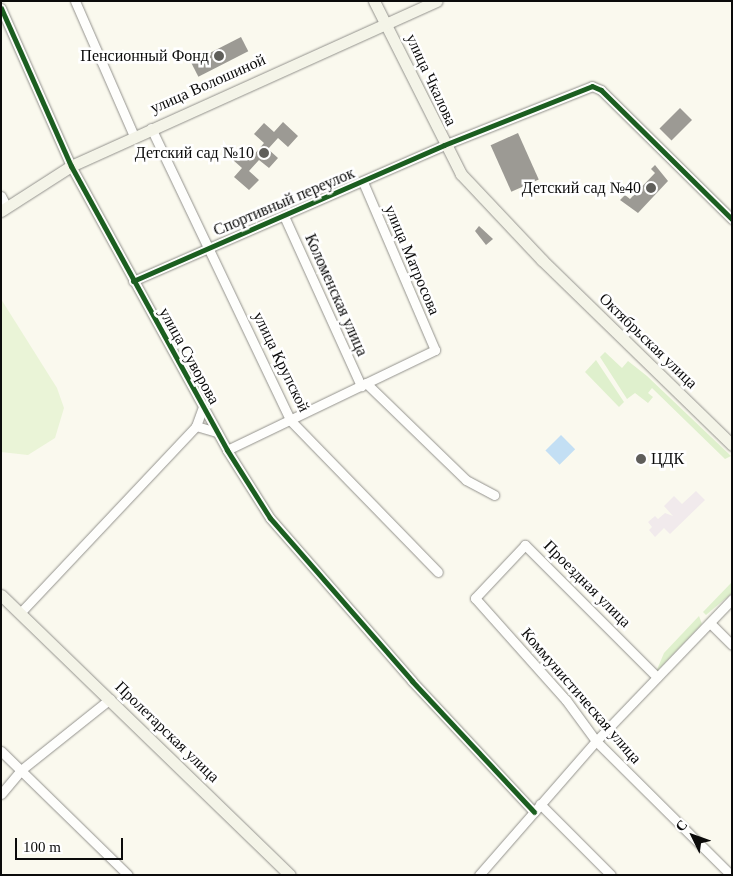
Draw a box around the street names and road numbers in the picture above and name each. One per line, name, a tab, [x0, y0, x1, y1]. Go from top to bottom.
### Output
street label: улица Чкалова	[401, 31, 461, 129]
street label: улица Волошиной	[147, 50, 269, 118]
street label: Спортивный переулок	[211, 164, 357, 240]
street label: улица Матросова	[380, 202, 444, 318]
street label: Коломенская улица	[300, 231, 372, 359]
street label: Октябрьская улица	[595, 289, 701, 393]
street label: улица Суворова	[155, 304, 223, 408]
street label: улица Крупской	[248, 309, 314, 415]
street label: Проездная улица	[539, 536, 635, 632]
street label: Коммунистическая улица	[517, 624, 645, 768]
street label: Пролетарская улица	[111, 677, 223, 787]

